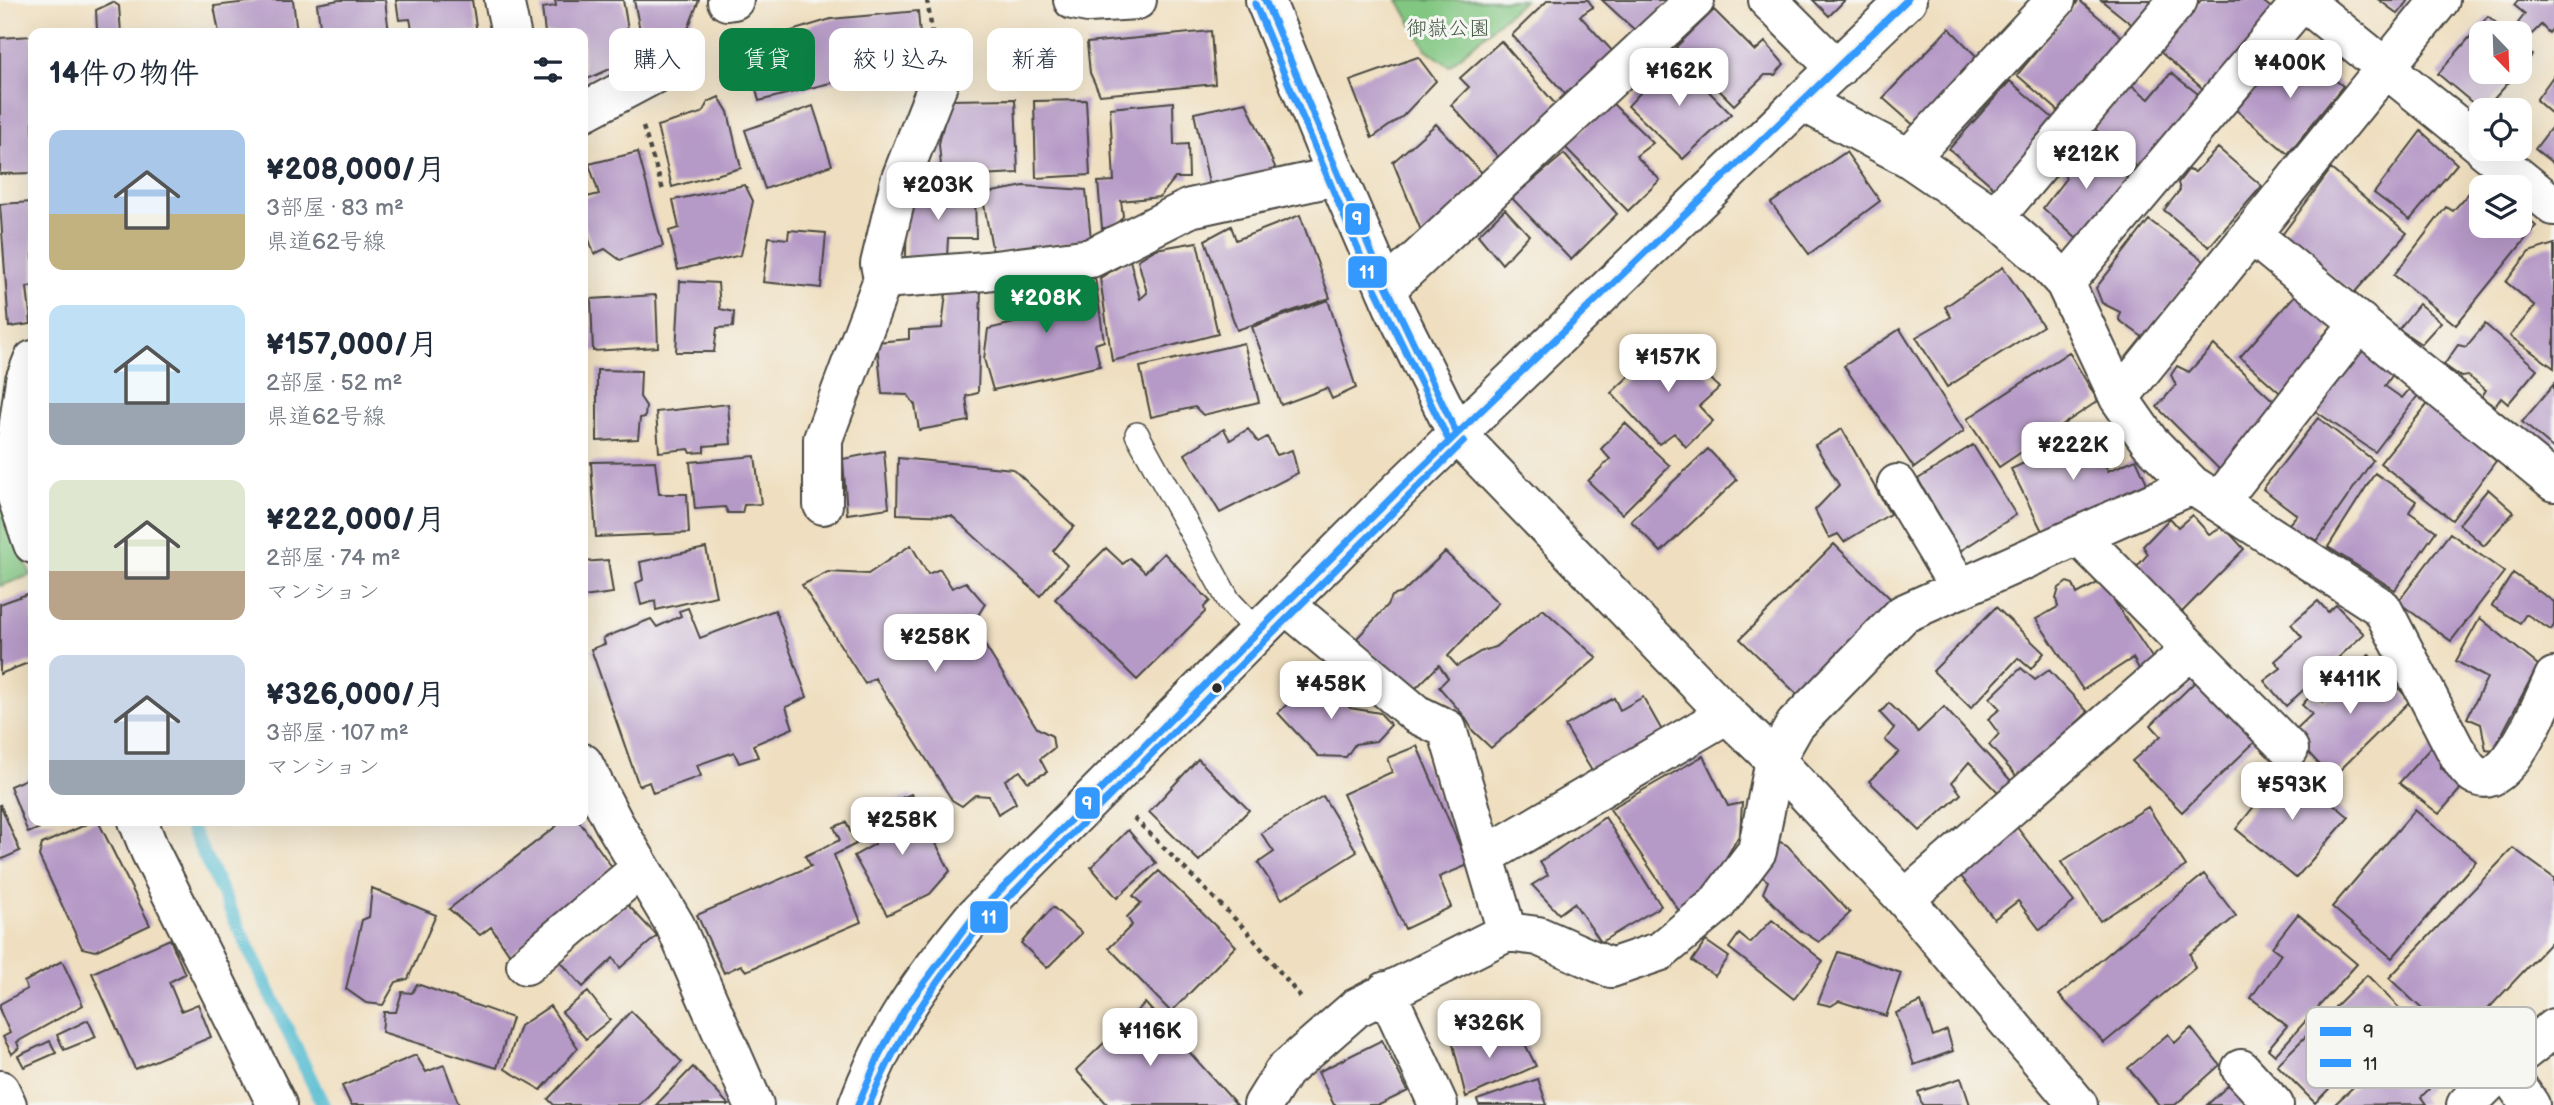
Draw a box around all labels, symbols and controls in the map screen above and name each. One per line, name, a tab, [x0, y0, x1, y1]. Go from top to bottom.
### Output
park label: 御嶽公園	[1406, 16, 1490, 41]
north arrow	[2469, 21, 2532, 84]
map controls	[2469, 21, 2532, 238]
chip: 購入	[609, 28, 705, 91]
chip: 賃貸	[719, 28, 815, 91]
chip: 絞り込み	[829, 28, 973, 91]
chip: 新着	[987, 28, 1083, 91]
pin: ¥400K	[2241, 41, 2339, 100]
pin: ¥162K	[1630, 48, 1728, 108]
text: ¥400K	[2254, 49, 2326, 77]
icon: filters	[529, 51, 567, 89]
text: 14件の物件	[49, 56, 199, 92]
text: ¥162K	[1645, 57, 1713, 85]
button: locate	[2469, 98, 2532, 161]
pin: ¥212K	[2037, 132, 2135, 191]
text: ¥212K	[2053, 140, 2119, 168]
text: ¥208,000/月	[266, 152, 446, 188]
icon: home	[105, 158, 189, 242]
pin: ¥203K	[889, 162, 987, 222]
text: ¥203K	[903, 171, 973, 199]
button: layers	[2469, 175, 2532, 238]
text: 3部屋 · 83 m²	[266, 194, 404, 222]
line badge: 9	[1344, 202, 1371, 236]
text: 9	[1351, 208, 1363, 231]
text: 県道62号線	[266, 228, 386, 256]
line badge: 11	[1347, 255, 1388, 289]
text: 11	[1359, 262, 1375, 285]
pin: ¥208K	[997, 276, 1095, 335]
text: ¥208K	[1010, 284, 1082, 312]
text: ¥157,000/月	[266, 327, 438, 363]
icon: home	[105, 333, 189, 417]
pin: ¥157K	[1619, 334, 1717, 394]
text: ¥157K	[1635, 343, 1701, 371]
text: 2部屋 · 52 m²	[266, 369, 402, 397]
text: 県道62号線	[266, 403, 386, 431]
pin: ¥222K	[2024, 422, 2122, 482]
text: ¥222K	[2037, 431, 2109, 459]
text: ¥222,000/月	[266, 502, 445, 538]
icon: home	[105, 508, 189, 592]
text: 2部屋 · 74 m²	[266, 544, 400, 572]
text: マンション	[266, 578, 380, 606]
pin: ¥258K	[886, 614, 984, 674]
text: ¥258K	[900, 623, 970, 651]
pin: ¥411K	[2301, 656, 2399, 716]
pin: ¥458K	[1282, 662, 1380, 721]
text: ¥411K	[2319, 665, 2381, 693]
text: ¥458K	[1296, 670, 1366, 698]
text: ¥326,000/月	[266, 677, 445, 713]
unlabelled marker	[1210, 681, 1224, 695]
icon: home	[105, 683, 189, 767]
text: 3部屋 · 107 m²	[266, 719, 409, 747]
text: マンション	[266, 753, 380, 781]
pin: ¥593K	[2243, 762, 2341, 822]
text: ¥593K	[2257, 771, 2327, 799]
line badge: 9	[1074, 786, 1101, 820]
text: 9	[1081, 793, 1093, 816]
pin: ¥258K	[853, 798, 951, 857]
text: ¥258K	[867, 806, 937, 834]
line badge: 11	[969, 900, 1009, 934]
text: 11	[981, 907, 997, 930]
pin: ¥326K	[1440, 1000, 1538, 1060]
legend	[2306, 1007, 2536, 1088]
pin: ¥116K	[1101, 1009, 1199, 1068]
text: ¥326K	[1454, 1009, 1524, 1037]
text: ¥116K	[1118, 1017, 1182, 1045]
text: 9	[2363, 1021, 2374, 1044]
text: 11	[2363, 1053, 2378, 1076]

